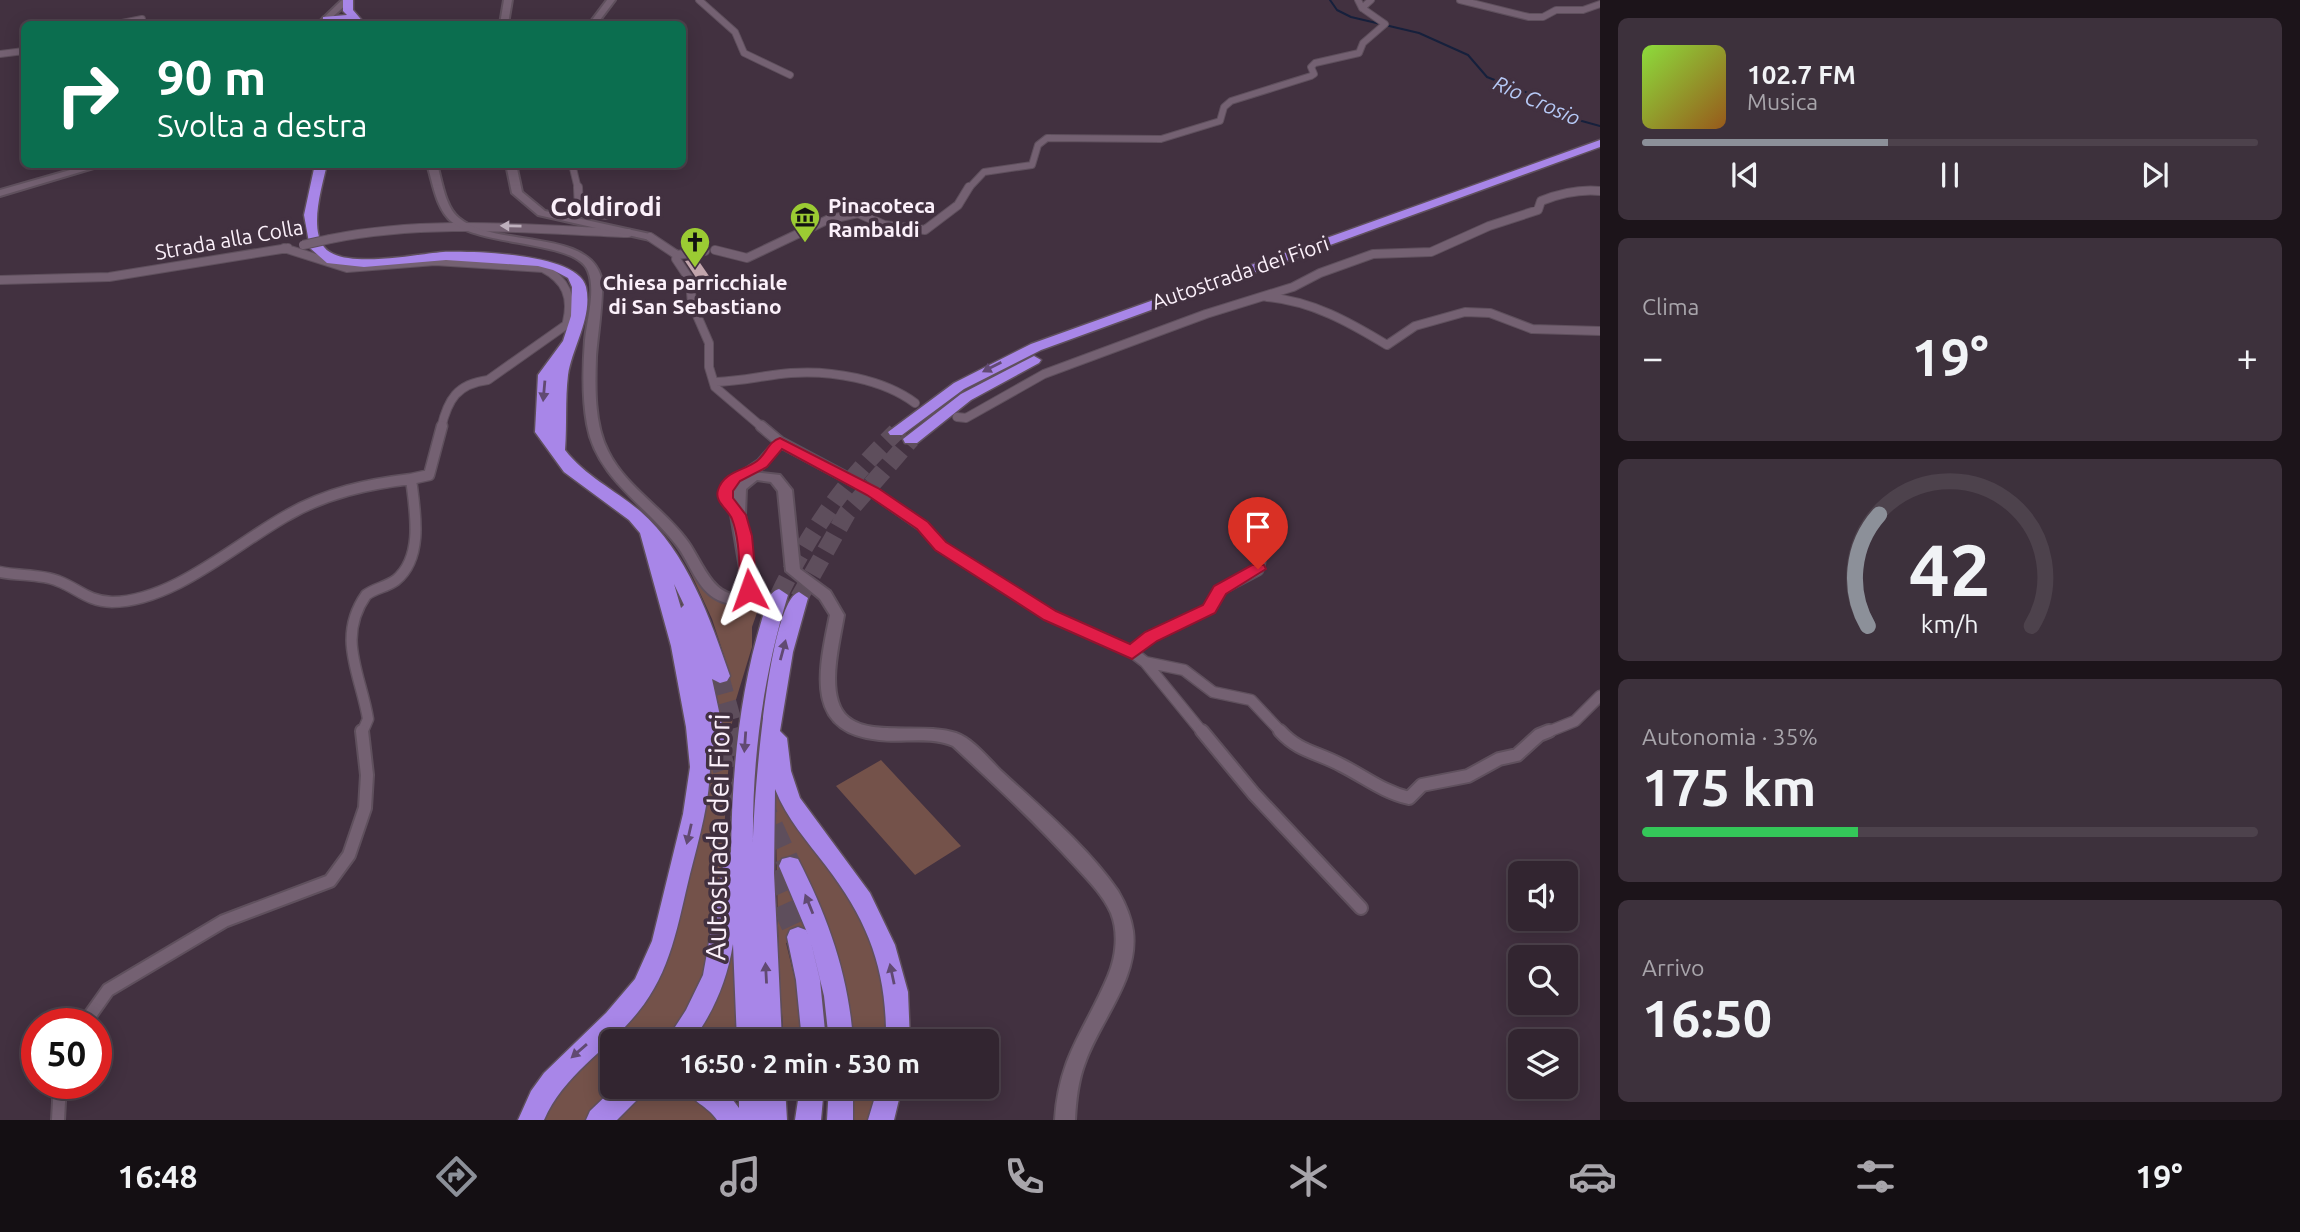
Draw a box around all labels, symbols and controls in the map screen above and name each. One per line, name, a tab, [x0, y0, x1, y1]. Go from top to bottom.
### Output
icon: right	[42, 49, 133, 140]
text: 90 m	[157, 49, 266, 104]
text: 102.7 FM	[1747, 60, 1856, 89]
water label: Rio Crosio	[1490, 70, 1584, 130]
text: Musica	[1747, 89, 1818, 114]
text: Svolta a destra	[157, 107, 368, 143]
icon: previous	[1726, 156, 1764, 194]
icon: pause	[1931, 156, 1969, 194]
icon: next	[2136, 156, 2174, 194]
district label: Coldirodi	[550, 192, 662, 221]
place label: Pinacoteca Rambaldi	[828, 193, 936, 241]
museum icon: Pinacoteca Rambaldi	[788, 200, 822, 244]
street label: Strada alla Colla	[153, 214, 305, 264]
one-way arrow	[500, 220, 522, 232]
church icon: Chiesa parricchiale di San Sebastiano	[678, 225, 712, 269]
street label: Autostrada dei Fiori	[1148, 230, 1332, 314]
place label: Chiesa parricchiale di San Sebastiano	[602, 270, 788, 318]
text: Clima	[1642, 294, 1699, 319]
text: 19°	[1911, 328, 1989, 386]
text: −	[1642, 336, 1663, 378]
text: +	[2237, 336, 2258, 378]
one-way arrow	[982, 362, 1002, 373]
one-way arrow	[538, 380, 549, 402]
pin	[1228, 497, 1288, 569]
icon: arrive	[1239, 508, 1277, 546]
text: 42	[1909, 528, 1991, 610]
position arrow	[712, 553, 786, 627]
text: km/h	[1921, 610, 1979, 638]
one-way arrow	[778, 639, 788, 660]
street label: Autostrada dei Fiori	[699, 713, 735, 961]
text: Autonomia · 35%	[1642, 724, 1818, 749]
one-way arrow	[739, 731, 750, 753]
text: 175 km	[1642, 758, 1816, 816]
one-way arrow	[684, 823, 695, 845]
map controls	[1508, 861, 1578, 1099]
button: sound	[1508, 861, 1578, 931]
one-way arrow	[803, 893, 814, 914]
button: search	[1508, 945, 1578, 1015]
text: Arrivo	[1642, 955, 1705, 980]
one-way arrow	[761, 962, 772, 984]
one-way arrow	[886, 963, 897, 985]
text: 16:50	[1642, 989, 1772, 1047]
speed limit sign: 50	[21, 1008, 112, 1099]
button: layers	[1508, 1029, 1578, 1099]
one-way arrow	[571, 1043, 588, 1058]
text: 16:50 · 2 min · 530 m	[679, 1049, 920, 1078]
icon: directions	[432, 1152, 481, 1201]
icon: music	[716, 1152, 765, 1201]
icon: phone	[1000, 1152, 1049, 1201]
icon: climate	[1284, 1152, 1333, 1201]
icon: car	[1568, 1152, 1617, 1201]
icon: filters	[1851, 1152, 1900, 1201]
text: 16:48	[117, 1158, 197, 1194]
text: 19°	[2135, 1158, 2183, 1194]

